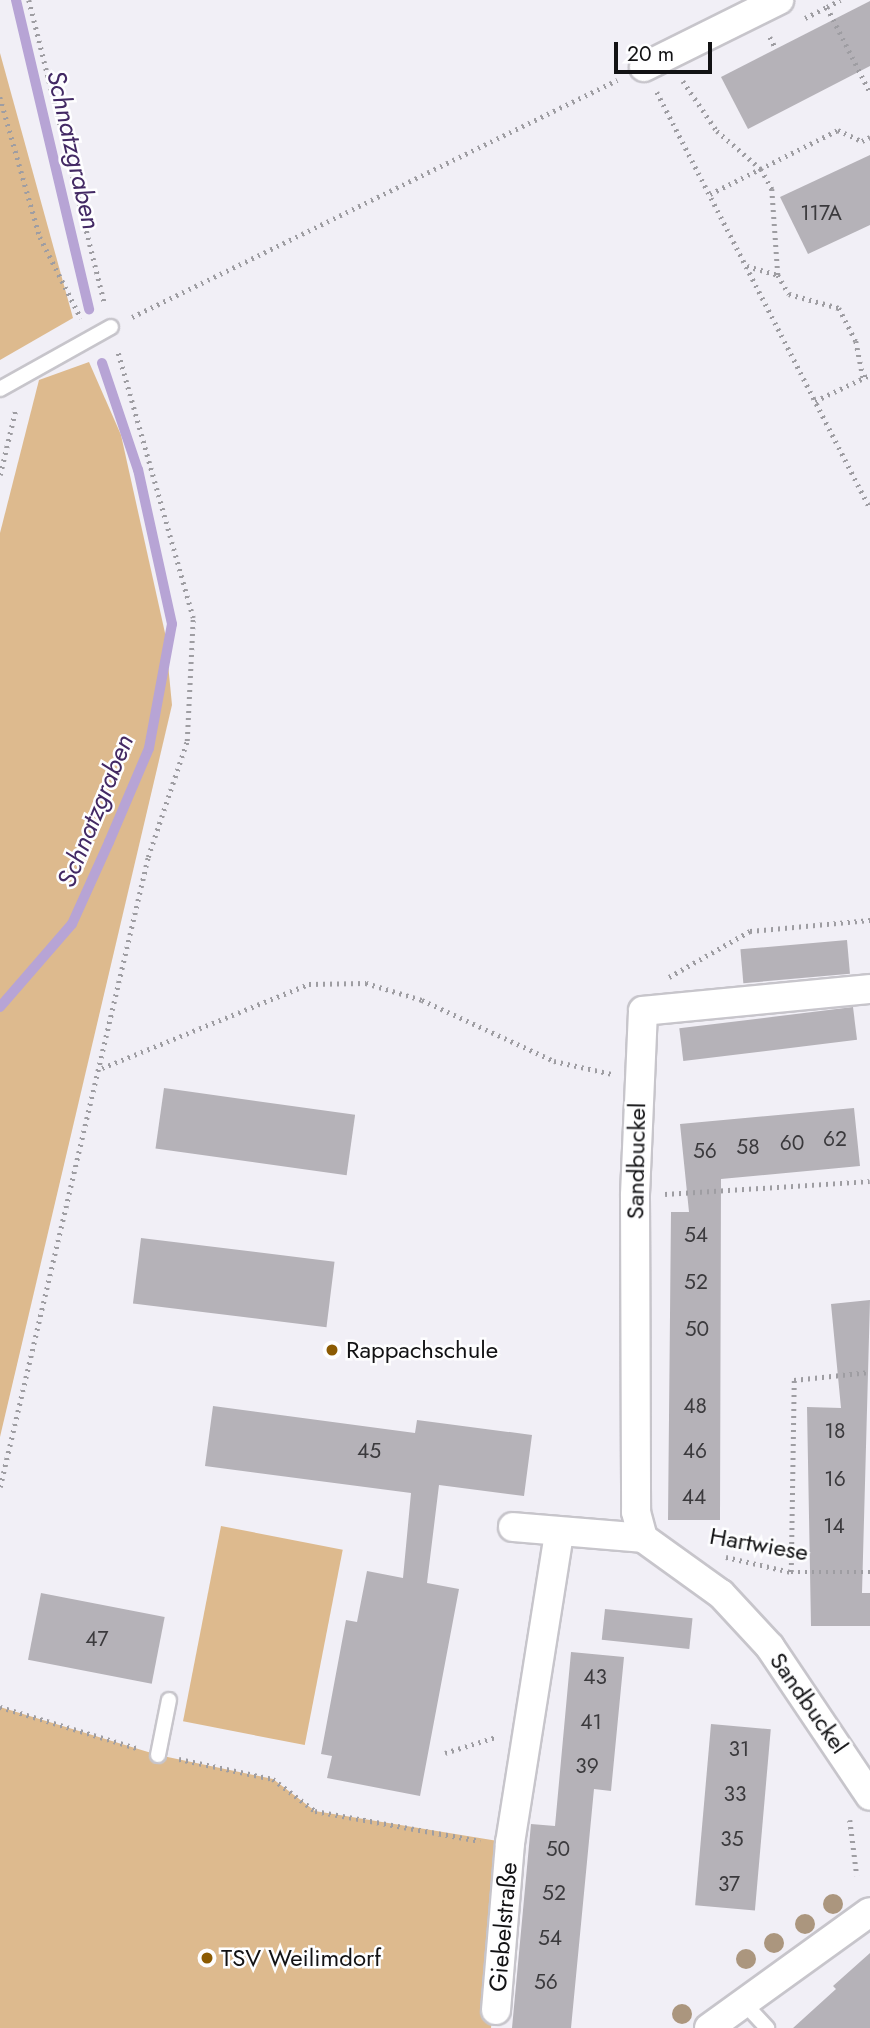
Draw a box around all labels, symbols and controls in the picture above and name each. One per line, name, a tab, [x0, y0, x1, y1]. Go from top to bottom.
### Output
scale bar	[618, 28, 716, 72]
text: 20 m	[627, 39, 674, 69]
water label: Schnatzgraben	[40, 68, 106, 232]
house number: 117A	[800, 200, 842, 226]
water label: Schnatzgraben	[51, 730, 141, 892]
street label: Sandbuckel	[621, 1102, 651, 1220]
house number: 62	[823, 1126, 847, 1152]
house number: 60	[780, 1130, 804, 1156]
house number: 58	[736, 1134, 760, 1160]
house number: 56	[693, 1138, 717, 1164]
house number: 54	[684, 1222, 708, 1248]
house number: 52	[684, 1269, 708, 1295]
house number: 50	[685, 1316, 709, 1342]
place label: Rappachschule	[346, 1336, 498, 1364]
marker: Rappachschule	[324, 1342, 340, 1358]
house number: 48	[683, 1393, 707, 1419]
house number: 18	[825, 1418, 845, 1444]
house number: 45	[357, 1438, 381, 1464]
house number: 46	[683, 1438, 707, 1464]
house number: 16	[824, 1466, 846, 1492]
house number: 44	[682, 1484, 706, 1510]
house number: 14	[823, 1513, 845, 1539]
street label: Hartwiese	[707, 1521, 811, 1567]
house number: 47	[85, 1626, 109, 1652]
street label: Sandbuckel	[764, 1647, 854, 1759]
house number: 43	[583, 1664, 607, 1690]
house number: 41	[580, 1709, 602, 1735]
house number: 31	[729, 1736, 749, 1762]
house number: 39	[575, 1753, 599, 1779]
house number: 33	[724, 1781, 746, 1807]
house number: 35	[720, 1826, 744, 1852]
house number: 50	[546, 1836, 570, 1862]
street label: Giebelstraße	[483, 1861, 523, 1993]
house number: 37	[718, 1871, 740, 1897]
house number: 52	[542, 1880, 566, 1906]
house number: 54	[538, 1925, 562, 1951]
place label: TSV Weilimdorf	[221, 1944, 381, 1972]
marker: TSV Weilimdorf	[199, 1950, 215, 1966]
house number: 56	[534, 1969, 558, 1995]

